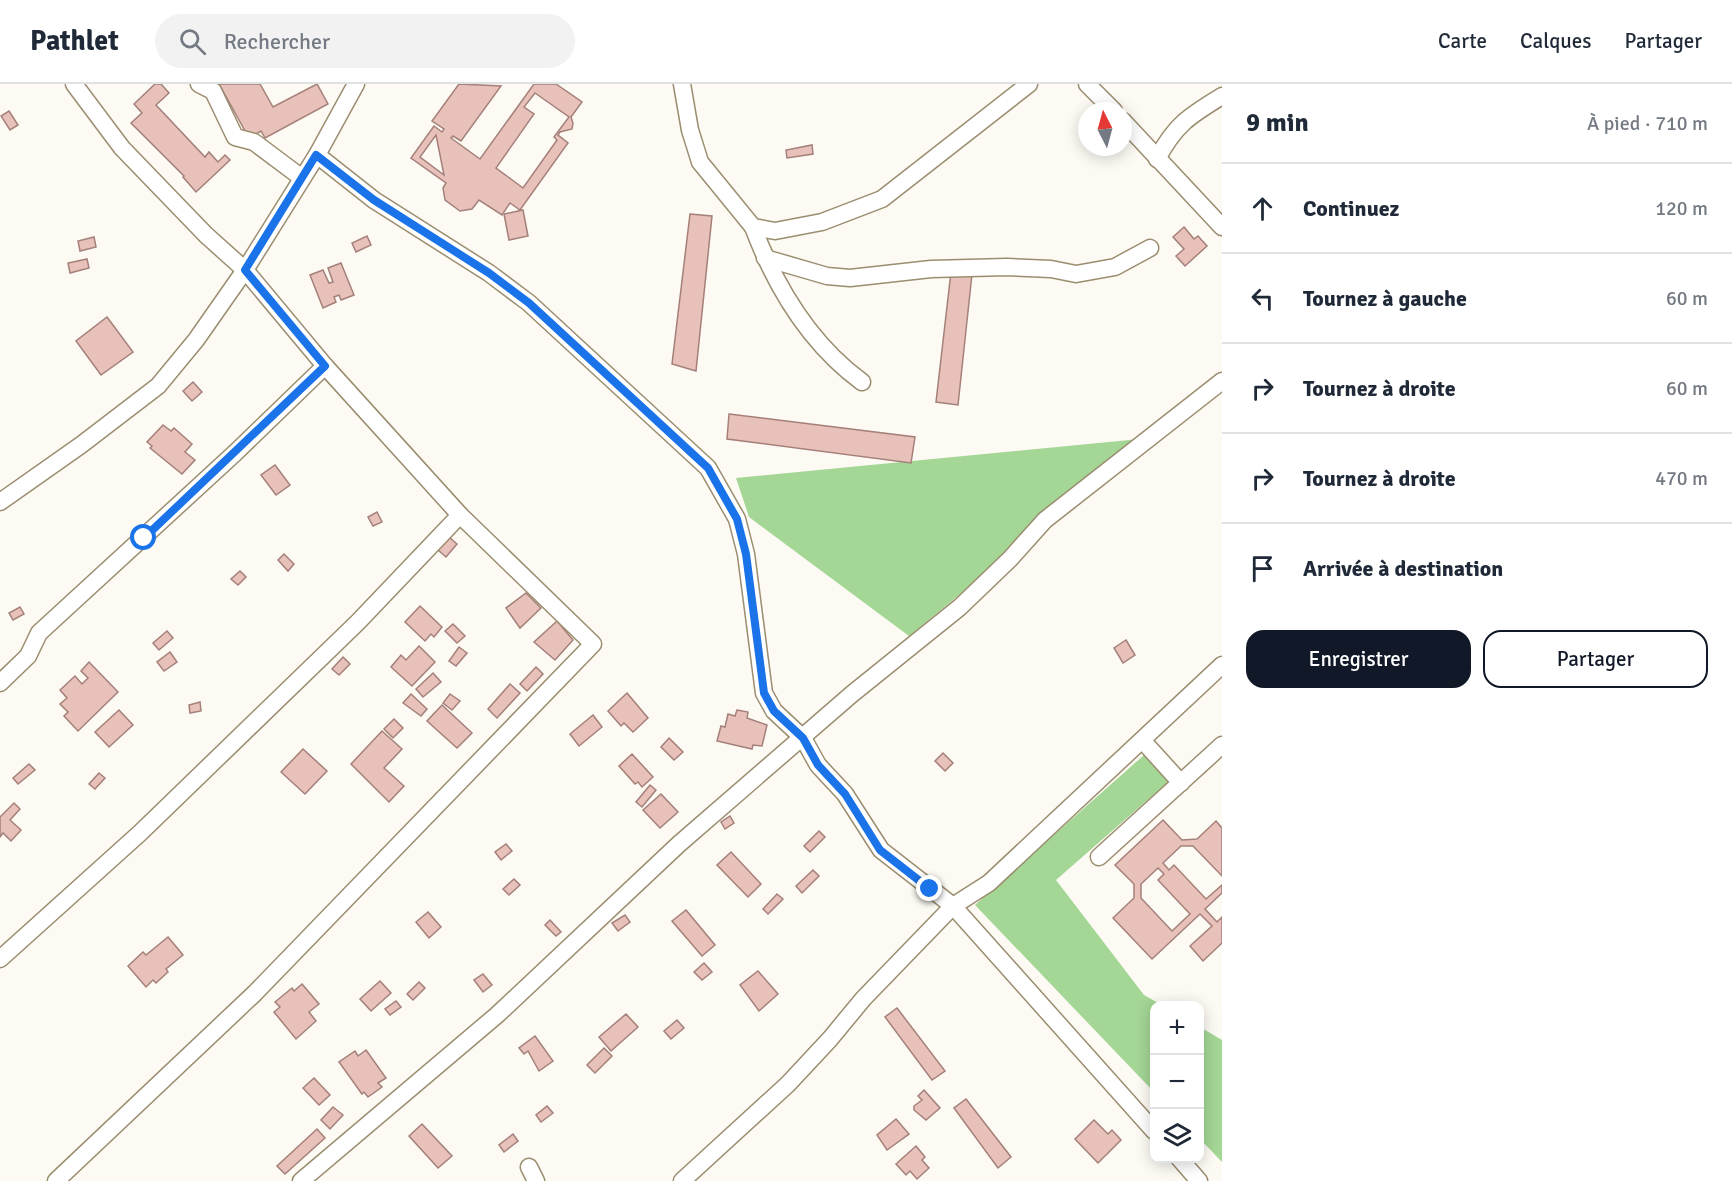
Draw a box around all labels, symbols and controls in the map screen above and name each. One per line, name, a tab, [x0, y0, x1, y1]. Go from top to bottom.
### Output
search box	[155, 14, 575, 68]
text: Pathlet	[30, 24, 119, 58]
icon: search	[176, 25, 209, 58]
text: Rechercher	[224, 28, 330, 55]
text: Carte	[1438, 28, 1487, 54]
text: Calques	[1520, 28, 1591, 54]
text: Partager	[1624, 28, 1702, 54]
north arrow	[1078, 102, 1132, 156]
text: 9 min	[1246, 107, 1309, 139]
text: À pied · 710 m	[1587, 111, 1708, 136]
icon: ahead	[1246, 192, 1279, 225]
text: Continuez	[1303, 195, 1399, 222]
text: 120 m	[1655, 196, 1708, 221]
icon: left	[1246, 282, 1279, 315]
text: Tournez à gauche	[1303, 285, 1467, 312]
text: 60 m	[1666, 286, 1708, 311]
icon: right	[1246, 372, 1279, 405]
text: Tournez à droite	[1303, 375, 1456, 402]
text: 60 m	[1666, 376, 1708, 401]
icon: right	[1246, 462, 1279, 495]
text: Tournez à droite	[1303, 465, 1456, 492]
text: 470 m	[1655, 466, 1708, 491]
route start	[130, 524, 156, 550]
icon: arrive	[1246, 552, 1279, 585]
text: Arrivée à destination	[1303, 555, 1503, 582]
button: Enregistrer	[1246, 630, 1471, 688]
button: Partager	[1483, 630, 1708, 688]
route end	[916, 875, 942, 901]
map controls	[1150, 1001, 1204, 1163]
button: +	[1150, 1001, 1204, 1055]
button: −	[1150, 1055, 1204, 1109]
button: layers	[1150, 1109, 1204, 1163]

